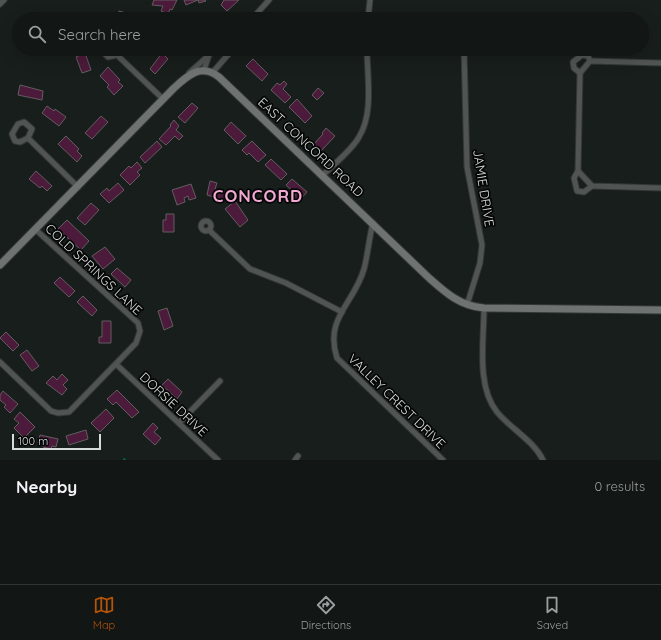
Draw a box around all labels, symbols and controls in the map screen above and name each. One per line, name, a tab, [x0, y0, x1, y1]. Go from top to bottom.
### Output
search box	[12, 12, 649, 56]
icon: search	[26, 23, 48, 45]
text: Search here	[58, 25, 141, 44]
street label: EAST CONCORD ROAD	[255, 94, 367, 200]
street label: JAMIE DRIVE	[470, 148, 498, 228]
district label: CONCORD	[213, 185, 303, 205]
street label: COLD SPRINGS LANE	[42, 220, 146, 318]
street label: VALLEY CREST DRIVE	[345, 350, 449, 452]
street label: DORSIE DRIVE	[137, 369, 211, 439]
scale bar	[12, 432, 101, 451]
text: 100 m	[18, 434, 48, 448]
text: Nearby	[16, 476, 77, 497]
text: 0 results	[594, 478, 645, 494]
tab: Map	[93, 594, 115, 632]
tab: Directions	[301, 594, 351, 632]
tab: Saved	[537, 594, 568, 632]

